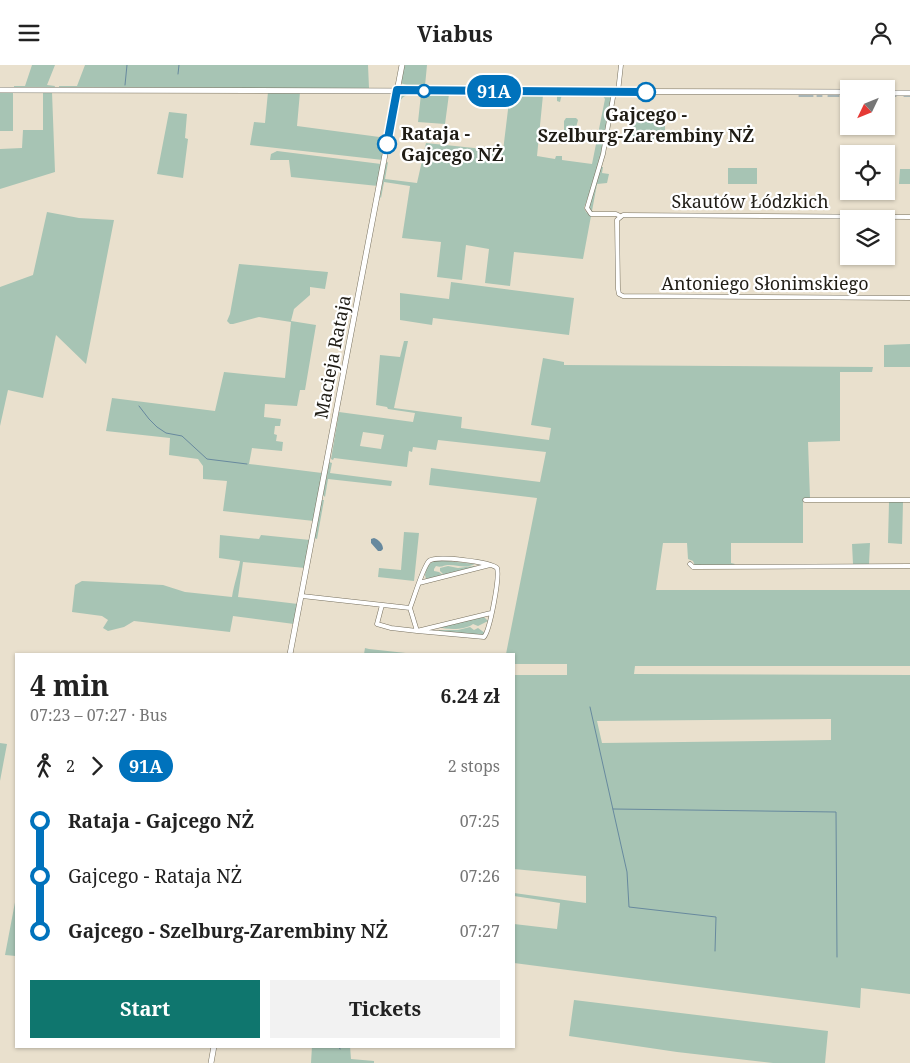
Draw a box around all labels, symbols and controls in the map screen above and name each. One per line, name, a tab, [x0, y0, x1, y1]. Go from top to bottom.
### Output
text: Viabus	[417, 18, 493, 48]
icon: menu	[15, 19, 43, 47]
icon: person	[867, 19, 895, 47]
line badge: 91A	[465, 75, 523, 107]
text: 91A	[477, 79, 511, 103]
north arrow	[840, 80, 895, 135]
map controls	[840, 80, 895, 265]
marker: Gajcego - Szelburg-Zarembiny NŻ	[636, 82, 656, 102]
unlabelled marker	[417, 84, 431, 98]
place label: Gajcego - Szelburg-Zarembiny NŻ	[538, 102, 754, 147]
place label: Rataja - Gajcego NŻ	[401, 121, 504, 166]
marker: Rataja - Gajcego NŻ	[377, 134, 397, 154]
button: locate	[840, 145, 895, 200]
street label: Skautów Łódzkich	[671, 189, 829, 213]
button: layers	[840, 210, 895, 265]
street label: Antoniego Słonimskiego	[661, 271, 869, 295]
street label: Macieja Rataja	[308, 293, 356, 421]
text: 4 min	[30, 666, 109, 704]
text: 6.24 zł	[441, 683, 500, 709]
text: 07:23 – 07:27 · Bus	[30, 704, 167, 726]
icon: walk	[30, 752, 58, 780]
icon: forward	[83, 752, 111, 780]
text: 91A	[129, 754, 163, 778]
text: 2	[66, 755, 75, 777]
text: 2 stops	[448, 755, 500, 777]
text: Rataja - Gajcego NŻ	[68, 808, 254, 834]
text: 07:25	[460, 810, 500, 832]
text: Gajcego - Rataja NŻ	[68, 863, 242, 889]
text: 07:26	[460, 865, 500, 887]
text: Gajcego - Szelburg-Zarembiny NŻ	[68, 918, 388, 944]
text: 07:27	[460, 920, 500, 942]
button: Start	[30, 980, 260, 1038]
button: Tickets	[270, 980, 500, 1038]

